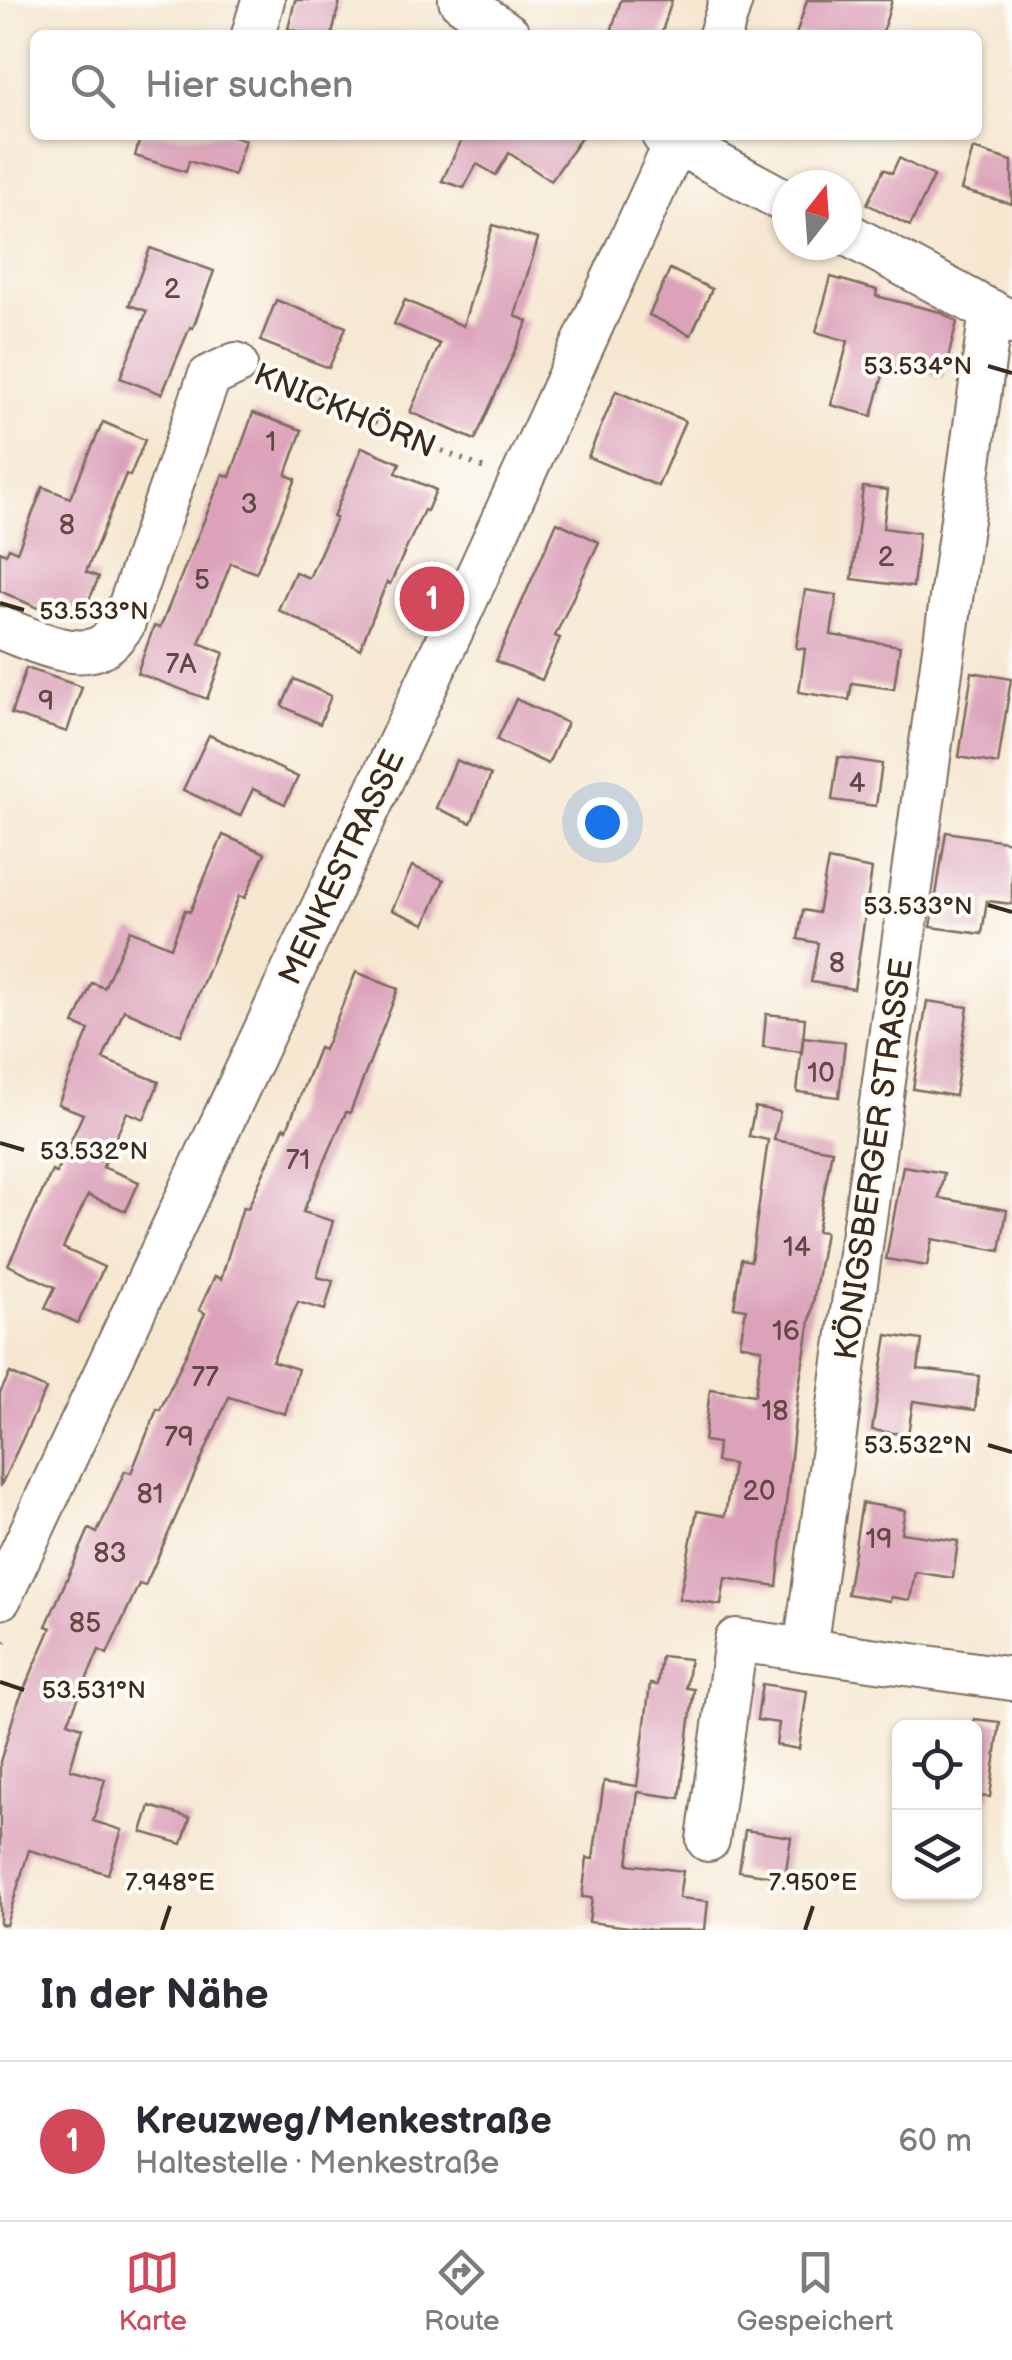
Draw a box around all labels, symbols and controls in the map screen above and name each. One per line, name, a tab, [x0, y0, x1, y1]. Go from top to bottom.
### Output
search box	[30, 30, 982, 140]
icon: search	[65, 58, 120, 113]
text: Hier suchen	[145, 63, 353, 108]
north arrow	[772, 170, 862, 260]
house number: 2	[164, 273, 181, 306]
text: 53.534°N	[864, 351, 972, 382]
street label: KNICKHÖRN	[248, 356, 441, 467]
house number: 1	[266, 426, 276, 459]
house number: 3	[240, 488, 258, 521]
house number: 8	[59, 509, 75, 542]
house number: 2	[878, 541, 895, 574]
pin: 1	[400, 562, 464, 636]
house number: 5	[194, 564, 210, 597]
text: 53.533°N	[39, 596, 149, 627]
house number: 7A	[166, 648, 197, 681]
house number: 9	[38, 685, 54, 718]
street label: MENKESTRASSE	[271, 744, 414, 991]
house number: 4	[848, 767, 866, 800]
your location	[577, 797, 628, 848]
text: 53.533°N	[863, 891, 973, 922]
house number: 8	[829, 947, 845, 980]
street label: KÖNIGSBERGER STRASSE	[827, 956, 922, 1362]
house number: 10	[807, 1057, 835, 1090]
text: 53.532°N	[40, 1136, 148, 1167]
house number: 71	[286, 1144, 310, 1177]
house number: 14	[783, 1231, 811, 1264]
house number: 16	[772, 1315, 800, 1348]
house number: 77	[191, 1361, 219, 1394]
house number: 18	[761, 1395, 789, 1428]
house number: 79	[164, 1421, 194, 1454]
text: 53.532°N	[864, 1430, 972, 1461]
house number: 20	[743, 1475, 775, 1508]
house number: 81	[136, 1478, 164, 1511]
house number: 19	[865, 1523, 893, 1556]
house number: 83	[93, 1537, 127, 1570]
house number: 85	[69, 1607, 101, 1640]
text: 53.531°N	[42, 1675, 146, 1706]
map controls	[892, 1720, 982, 1900]
button: locate	[892, 1720, 982, 1810]
button: layers	[892, 1810, 982, 1900]
text: 7.948°E	[125, 1867, 215, 1898]
text: 7.950°E	[769, 1867, 857, 1898]
text: In der Nähe	[40, 1970, 269, 2021]
text: Kreuzweg/Menkestraße	[135, 2099, 552, 2144]
text: 1	[66, 2122, 79, 2161]
text: 60 m	[899, 2122, 972, 2161]
text: Haltestelle · Menkestraße	[135, 2144, 499, 2183]
tab: Karte	[119, 2245, 187, 2338]
tab: Route	[424, 2245, 500, 2338]
tab: Gespeichert	[737, 2245, 893, 2338]

